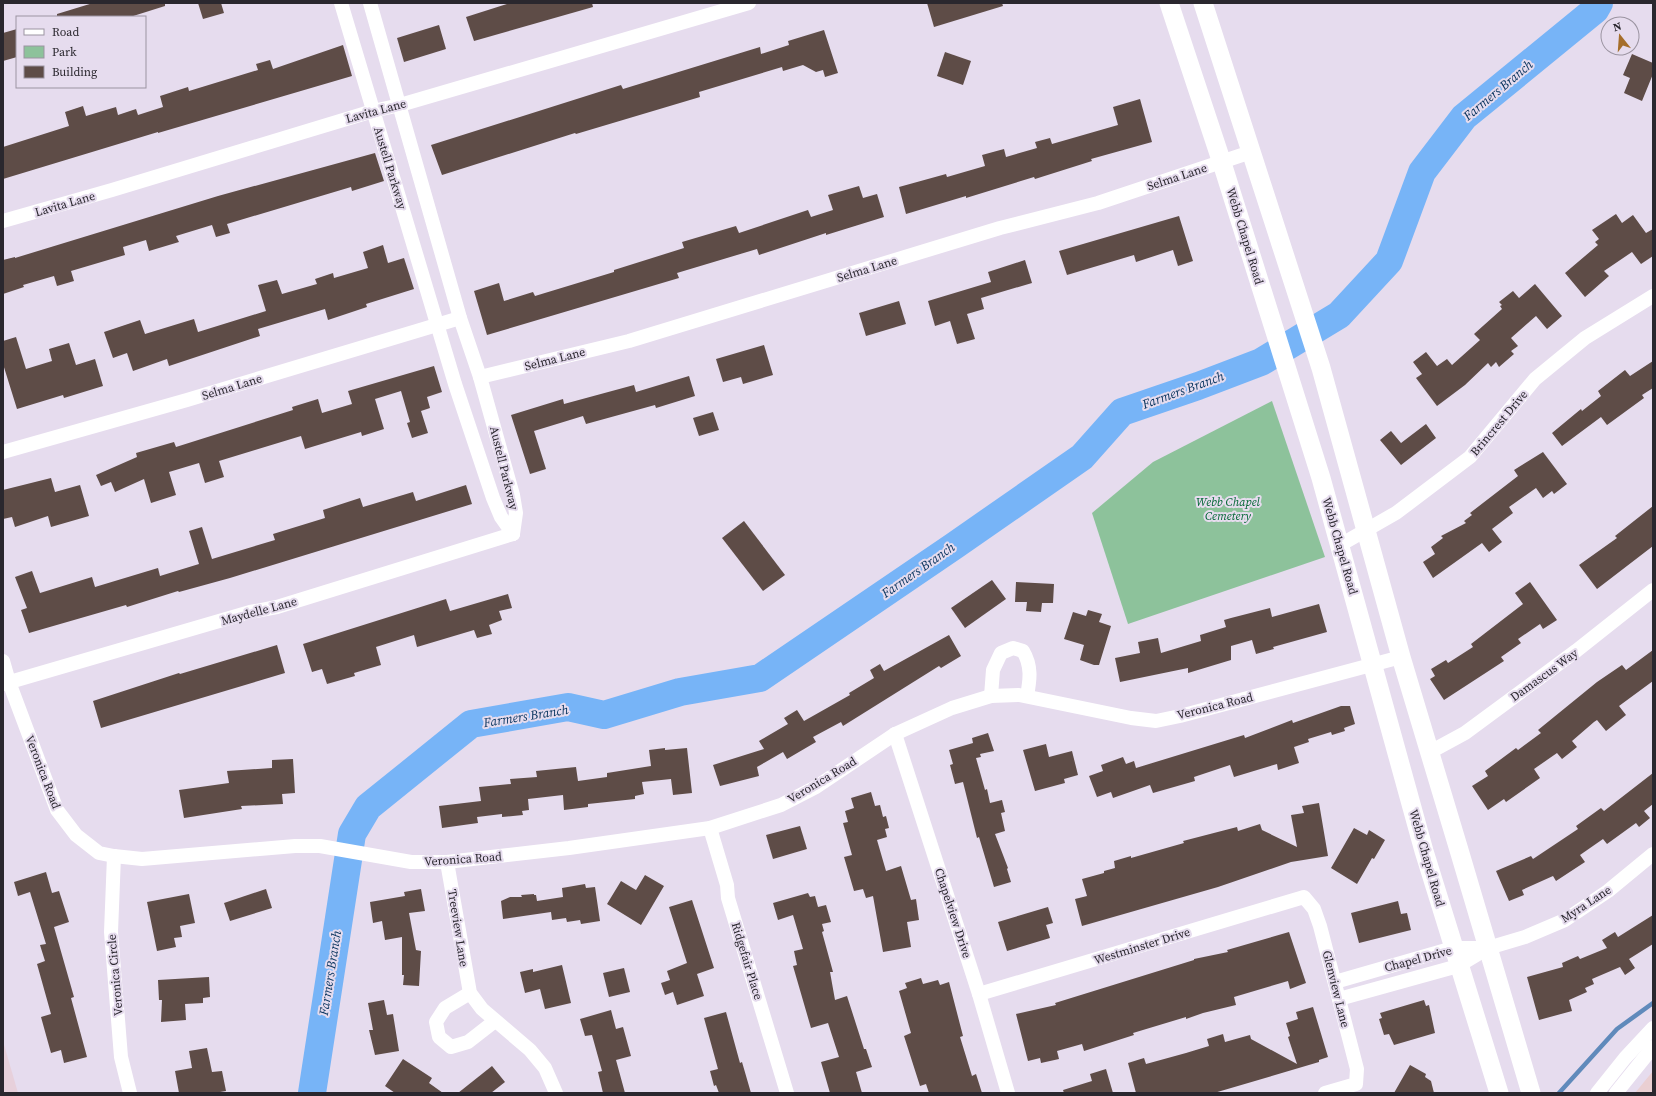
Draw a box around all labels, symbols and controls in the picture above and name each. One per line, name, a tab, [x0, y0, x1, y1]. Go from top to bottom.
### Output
legend	[16, 16, 146, 88]
north arrow	[1600, 16, 1640, 56]
text: N	[1611, 19, 1623, 35]
text: Road	[52, 24, 79, 40]
text: Park	[52, 44, 77, 60]
water label: Farmers Branch	[1459, 56, 1536, 125]
text: Building	[52, 64, 97, 80]
street label: Lavita Lane	[344, 95, 408, 127]
street label: Austell Parkway	[370, 125, 410, 212]
street label: Selma Lane	[1145, 160, 1209, 194]
street label: Webb Chapel Road	[1223, 186, 1267, 287]
street label: Lavita Lane	[33, 188, 97, 220]
street label: Selma Lane	[835, 252, 899, 286]
street label: Selma Lane	[523, 344, 587, 374]
water label: Farmers Branch	[1139, 367, 1226, 413]
street label: Selma Lane	[200, 370, 264, 404]
street label: Brincrest Drive	[1467, 387, 1531, 459]
street label: Austell Parkway	[486, 425, 522, 512]
park label: Webb Chapel Cemetery	[1196, 494, 1261, 524]
street label: Webb Chapel Road	[1318, 496, 1362, 597]
water label: Farmers Branch	[877, 538, 958, 602]
street label: Maydelle Lane	[219, 593, 299, 629]
street label: Damascus Way	[1507, 645, 1582, 705]
street label: Veronica Road	[1175, 689, 1255, 723]
water label: Farmers Branch	[481, 701, 570, 731]
street label: Veronica Road	[22, 733, 64, 811]
street label: Veronica Road	[785, 753, 860, 807]
street label: Webb Chapel Road	[1405, 808, 1449, 909]
street label: Veronica Road	[424, 848, 503, 870]
street label: Chapelview Drive	[931, 866, 975, 960]
street label: Myra Lane	[1558, 882, 1614, 926]
street label: Treeview Lane	[444, 888, 472, 968]
street label: Ridgefair Place	[728, 920, 766, 1002]
street label: Westminster Drive	[1092, 924, 1192, 968]
water label: Farmers Branch	[315, 929, 345, 1018]
street label: Veronica Circle	[103, 933, 127, 1017]
street label: Chapel Drive	[1383, 942, 1453, 976]
street label: Glenview Lane	[1319, 949, 1353, 1029]

